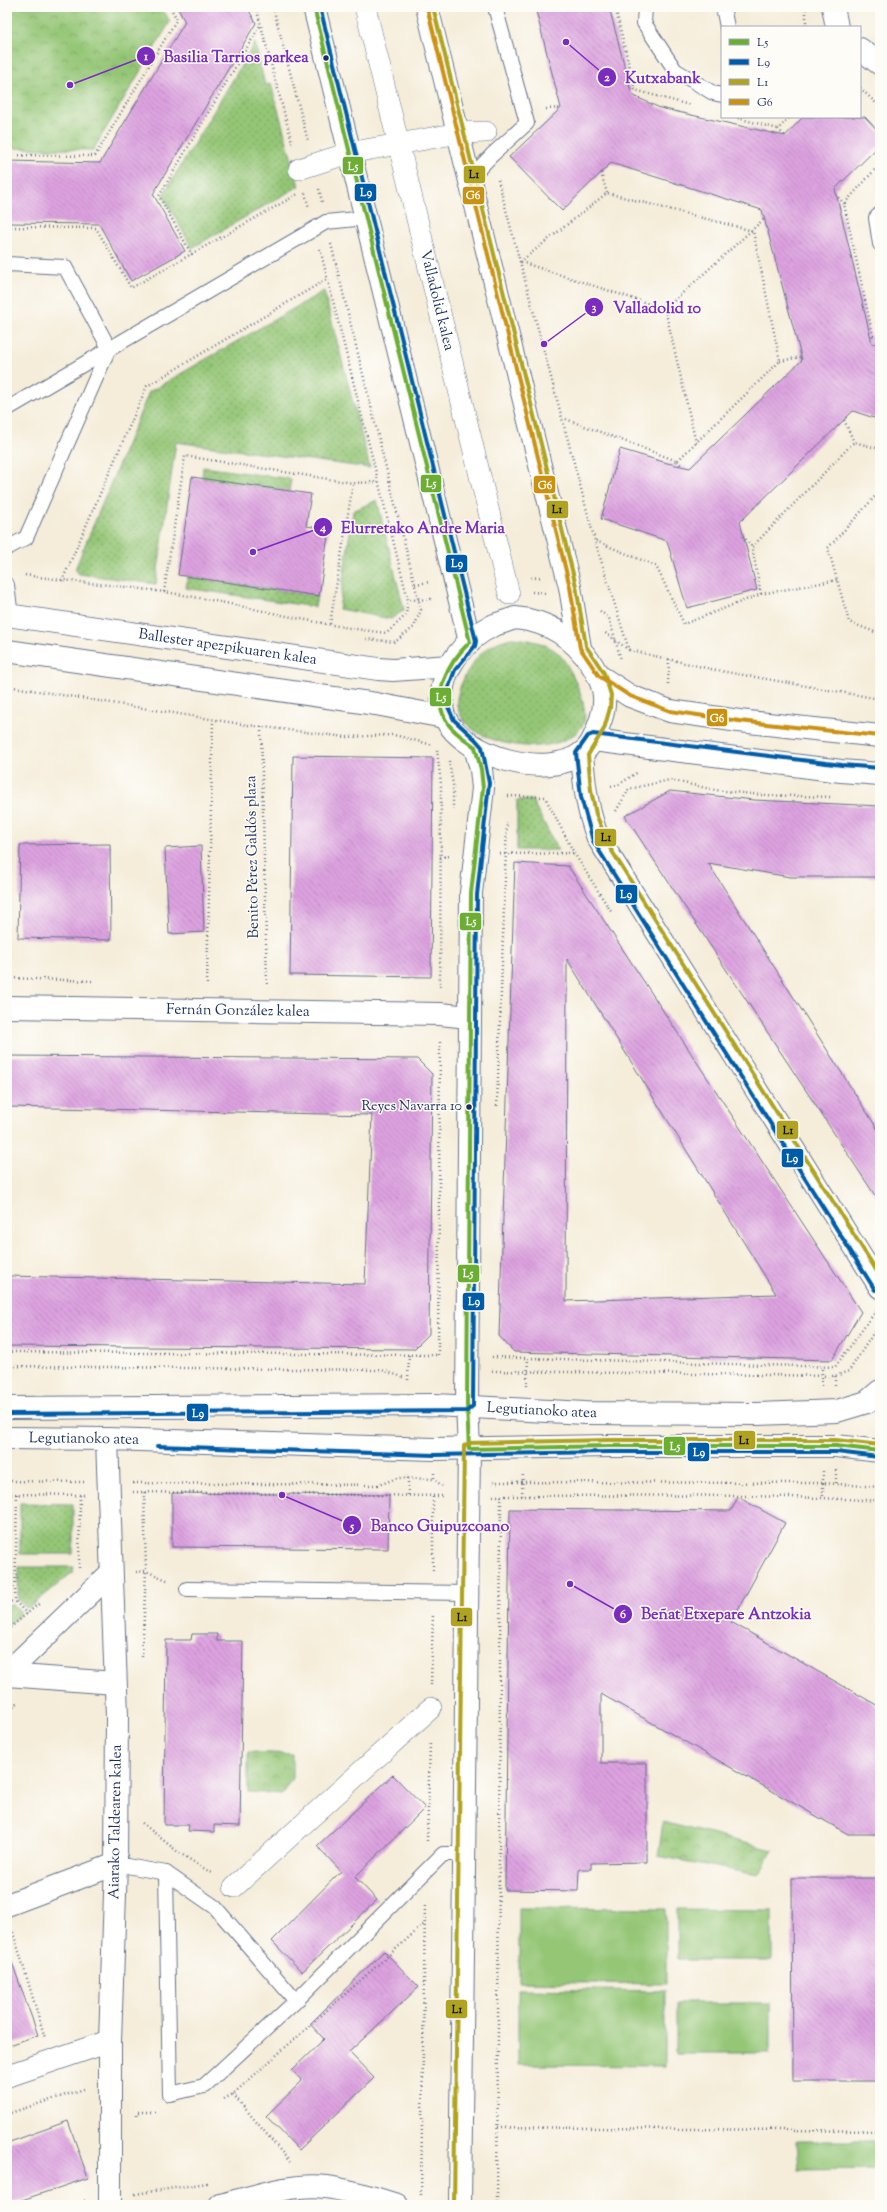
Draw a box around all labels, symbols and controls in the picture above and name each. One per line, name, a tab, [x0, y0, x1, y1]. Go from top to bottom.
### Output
legend	[721, 26, 861, 118]
text: L5	[757, 34, 768, 52]
callout: Basilia Tarrios parkea	[136, 42, 317, 70]
text: Basilia Tarrios parkea	[163, 47, 309, 70]
text: 1	[143, 48, 149, 66]
unlabelled marker	[321, 53, 331, 63]
text: L9	[757, 54, 770, 72]
callout: Kutxabank	[597, 63, 709, 91]
text: Kutxabank	[625, 68, 701, 91]
text: 2	[604, 69, 610, 87]
text: L1	[757, 74, 768, 92]
text: G6	[757, 94, 773, 112]
line badge: L5	[342, 156, 364, 175]
text: L5	[347, 159, 358, 175]
line badge: L1	[463, 165, 486, 184]
text: L1	[468, 167, 479, 183]
line badge: L9	[354, 183, 377, 202]
text: L9	[359, 185, 373, 201]
line badge: G6	[462, 186, 485, 205]
text: G6	[466, 188, 481, 204]
street label: Valladolid kalea	[415, 248, 459, 353]
callout: Valladolid 10	[584, 293, 709, 321]
text: Valladolid 10	[613, 298, 702, 321]
text: 3	[592, 299, 597, 317]
line badge: L5	[420, 474, 442, 493]
line badge: G6	[533, 475, 556, 494]
text: L5	[425, 476, 436, 492]
text: G6	[538, 478, 553, 494]
line badge: L1	[546, 500, 569, 519]
text: L1	[551, 502, 562, 518]
callout: Elurretako Andre Maria	[313, 513, 513, 541]
text: Elurretako Andre Maria	[341, 518, 506, 541]
text: 4	[319, 519, 326, 537]
line badge: L9	[445, 554, 468, 573]
text: L9	[450, 556, 464, 572]
street label: Ballester apezpikuaren kalea	[137, 624, 318, 670]
line badge: L5	[429, 687, 452, 707]
text: L5	[435, 690, 446, 706]
line badge: G6	[706, 708, 728, 727]
text: G6	[710, 711, 725, 727]
street label: Benito Pérez Galdós plaza	[241, 775, 265, 939]
line badge: L1	[594, 828, 617, 847]
text: L1	[600, 830, 611, 846]
line badge: L9	[615, 884, 638, 904]
text: L9	[619, 887, 633, 903]
line badge: L5	[459, 912, 482, 931]
text: L5	[465, 914, 476, 930]
street label: Fernán González kalea	[166, 999, 310, 1022]
place label: Reyes Navarra 10	[361, 1097, 462, 1117]
marker: Reyes Navarra 10	[464, 1102, 474, 1112]
line badge: L1	[776, 1120, 799, 1140]
text: L1	[782, 1123, 793, 1139]
line badge: L9	[781, 1148, 804, 1168]
text: L9	[785, 1151, 799, 1167]
line badge: L5	[457, 1264, 480, 1283]
text: L5	[462, 1266, 473, 1282]
line badge: L9	[462, 1292, 485, 1311]
text: L9	[467, 1294, 481, 1310]
street label: Legutianoko atea	[486, 1397, 597, 1424]
line badge: L9	[186, 1403, 209, 1422]
text: L9	[191, 1406, 205, 1422]
street label: Legutianoko atea	[29, 1428, 140, 1450]
line badge: L1	[733, 1430, 756, 1450]
text: L1	[738, 1433, 749, 1449]
line badge: L5	[663, 1436, 686, 1456]
text: L5	[669, 1439, 680, 1455]
line badge: L9	[687, 1442, 710, 1462]
text: L9	[692, 1445, 706, 1461]
callout: Banco Guipuzcoano	[342, 1511, 517, 1539]
text: Banco Guipuzcoano	[371, 1516, 509, 1539]
text: 5	[349, 1518, 355, 1536]
callout: Beñat Etxepare Antzokia	[613, 1600, 819, 1628]
text: Beñat Etxepare Antzokia	[641, 1604, 812, 1627]
text: 6	[620, 1606, 626, 1624]
line badge: L1	[450, 1607, 473, 1627]
text: L1	[456, 1610, 467, 1626]
street label: Aiarako Taldearen kalea	[104, 1744, 128, 1900]
line badge: L1	[445, 1999, 468, 2019]
text: L1	[451, 2002, 462, 2018]

